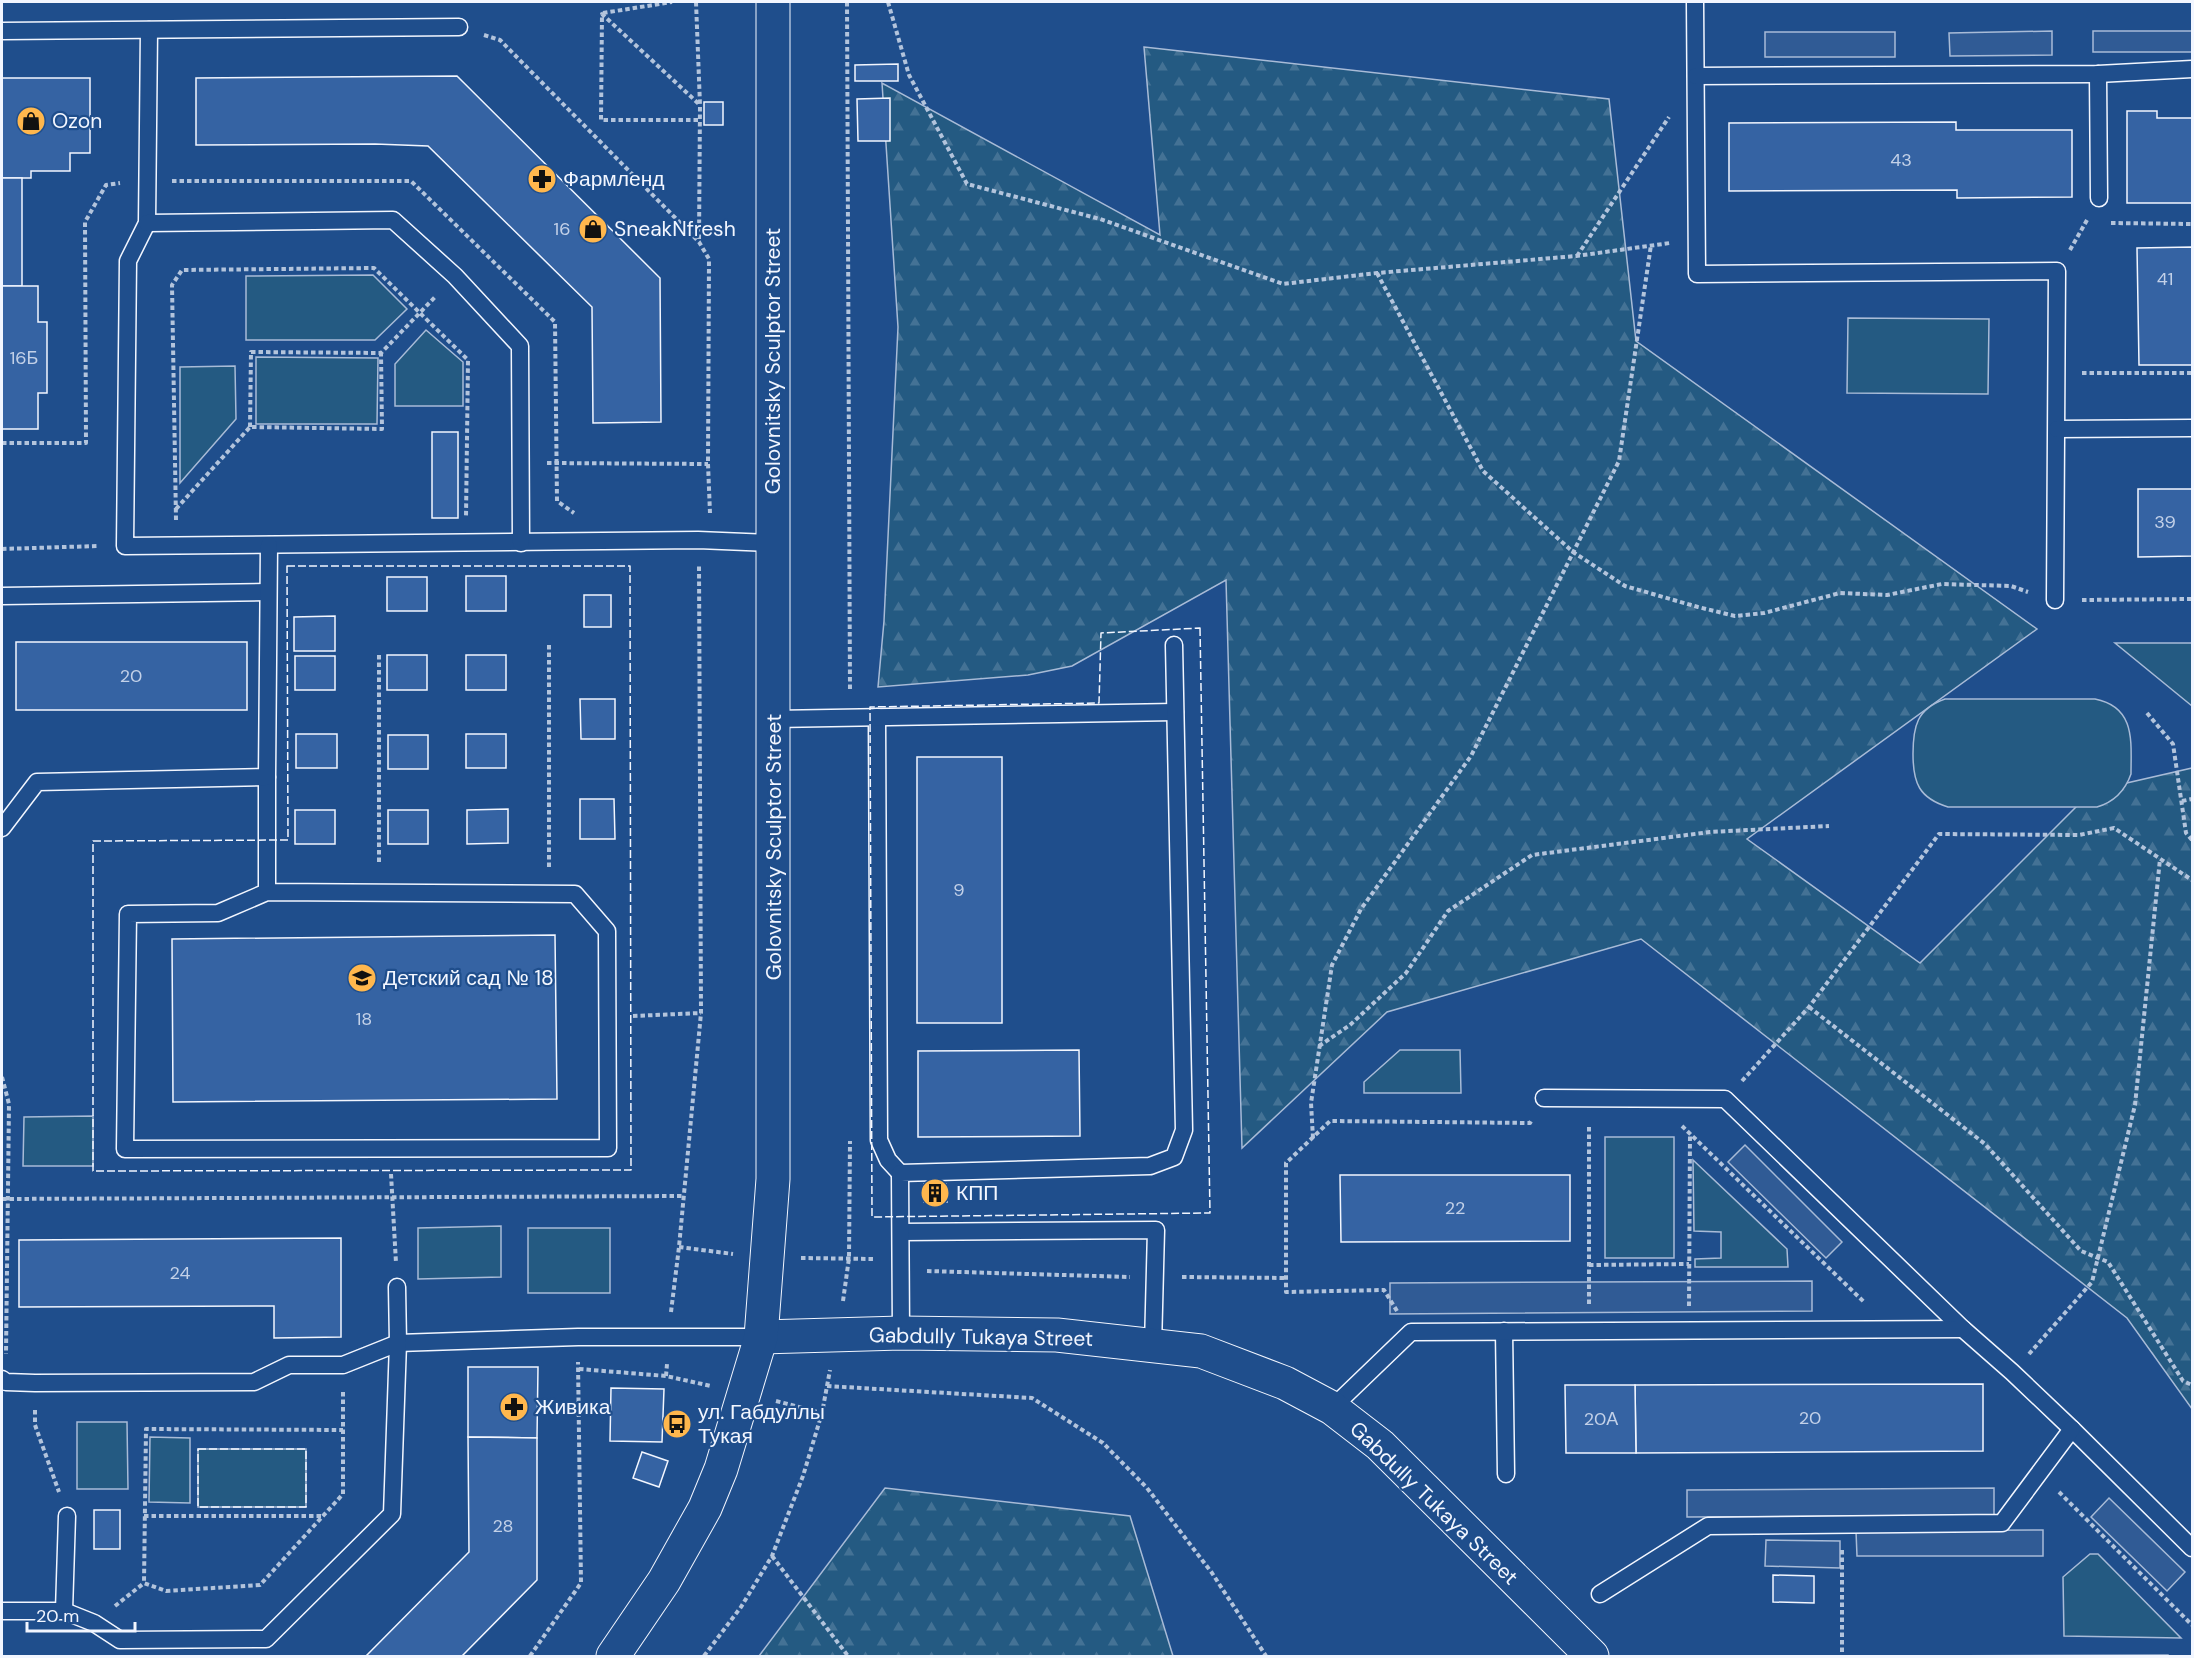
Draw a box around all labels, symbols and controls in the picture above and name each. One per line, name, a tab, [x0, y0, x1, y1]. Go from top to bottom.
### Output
shop icon: Ozon	[15, 105, 47, 137]
place label: Ozon	[52, 107, 102, 135]
house number: 43	[1890, 148, 1912, 172]
pharmacy icon: Фармленд	[526, 163, 558, 195]
place label: Фармленд	[563, 165, 665, 193]
shop icon: SneakNfresh	[577, 213, 609, 245]
place label: SneakNfresh	[614, 215, 736, 243]
house number: 16	[554, 217, 570, 241]
street label: Golovnitsky Sculptor Street	[759, 228, 787, 494]
house number: 41	[2157, 267, 2173, 291]
house number: 16Б	[10, 346, 38, 370]
house number: 39	[2154, 510, 2176, 534]
house number: 20	[120, 664, 142, 688]
street label: Golovnitsky Sculptor Street	[760, 714, 788, 980]
house number: 9	[953, 878, 965, 902]
school or university icon: Детский сад № 18	[346, 962, 378, 994]
place label: Детский сад № 18	[383, 964, 554, 992]
house number: 18	[356, 1007, 372, 1031]
building icon: КПП	[919, 1177, 951, 1209]
place label: КПП	[956, 1179, 998, 1207]
house number: 22	[1445, 1196, 1465, 1220]
house number: 24	[170, 1261, 191, 1285]
street label: Gabdully Tukaya Street	[869, 1321, 1093, 1353]
pharmacy icon: Живика	[498, 1391, 530, 1423]
place label: Живика	[535, 1393, 611, 1421]
place label: ул. Габдуллы Тукая	[698, 1398, 825, 1450]
house number: 20	[1799, 1406, 1821, 1430]
house number: 20А	[1584, 1407, 1618, 1431]
bus stop icon: ул. Габдуллы Тукая	[661, 1408, 693, 1440]
street label: Gabdully Tukaya Street	[1344, 1415, 1524, 1591]
house number: 28	[492, 1514, 514, 1538]
scale bar	[27, 1595, 135, 1633]
text: 20 m	[36, 1604, 79, 1628]

